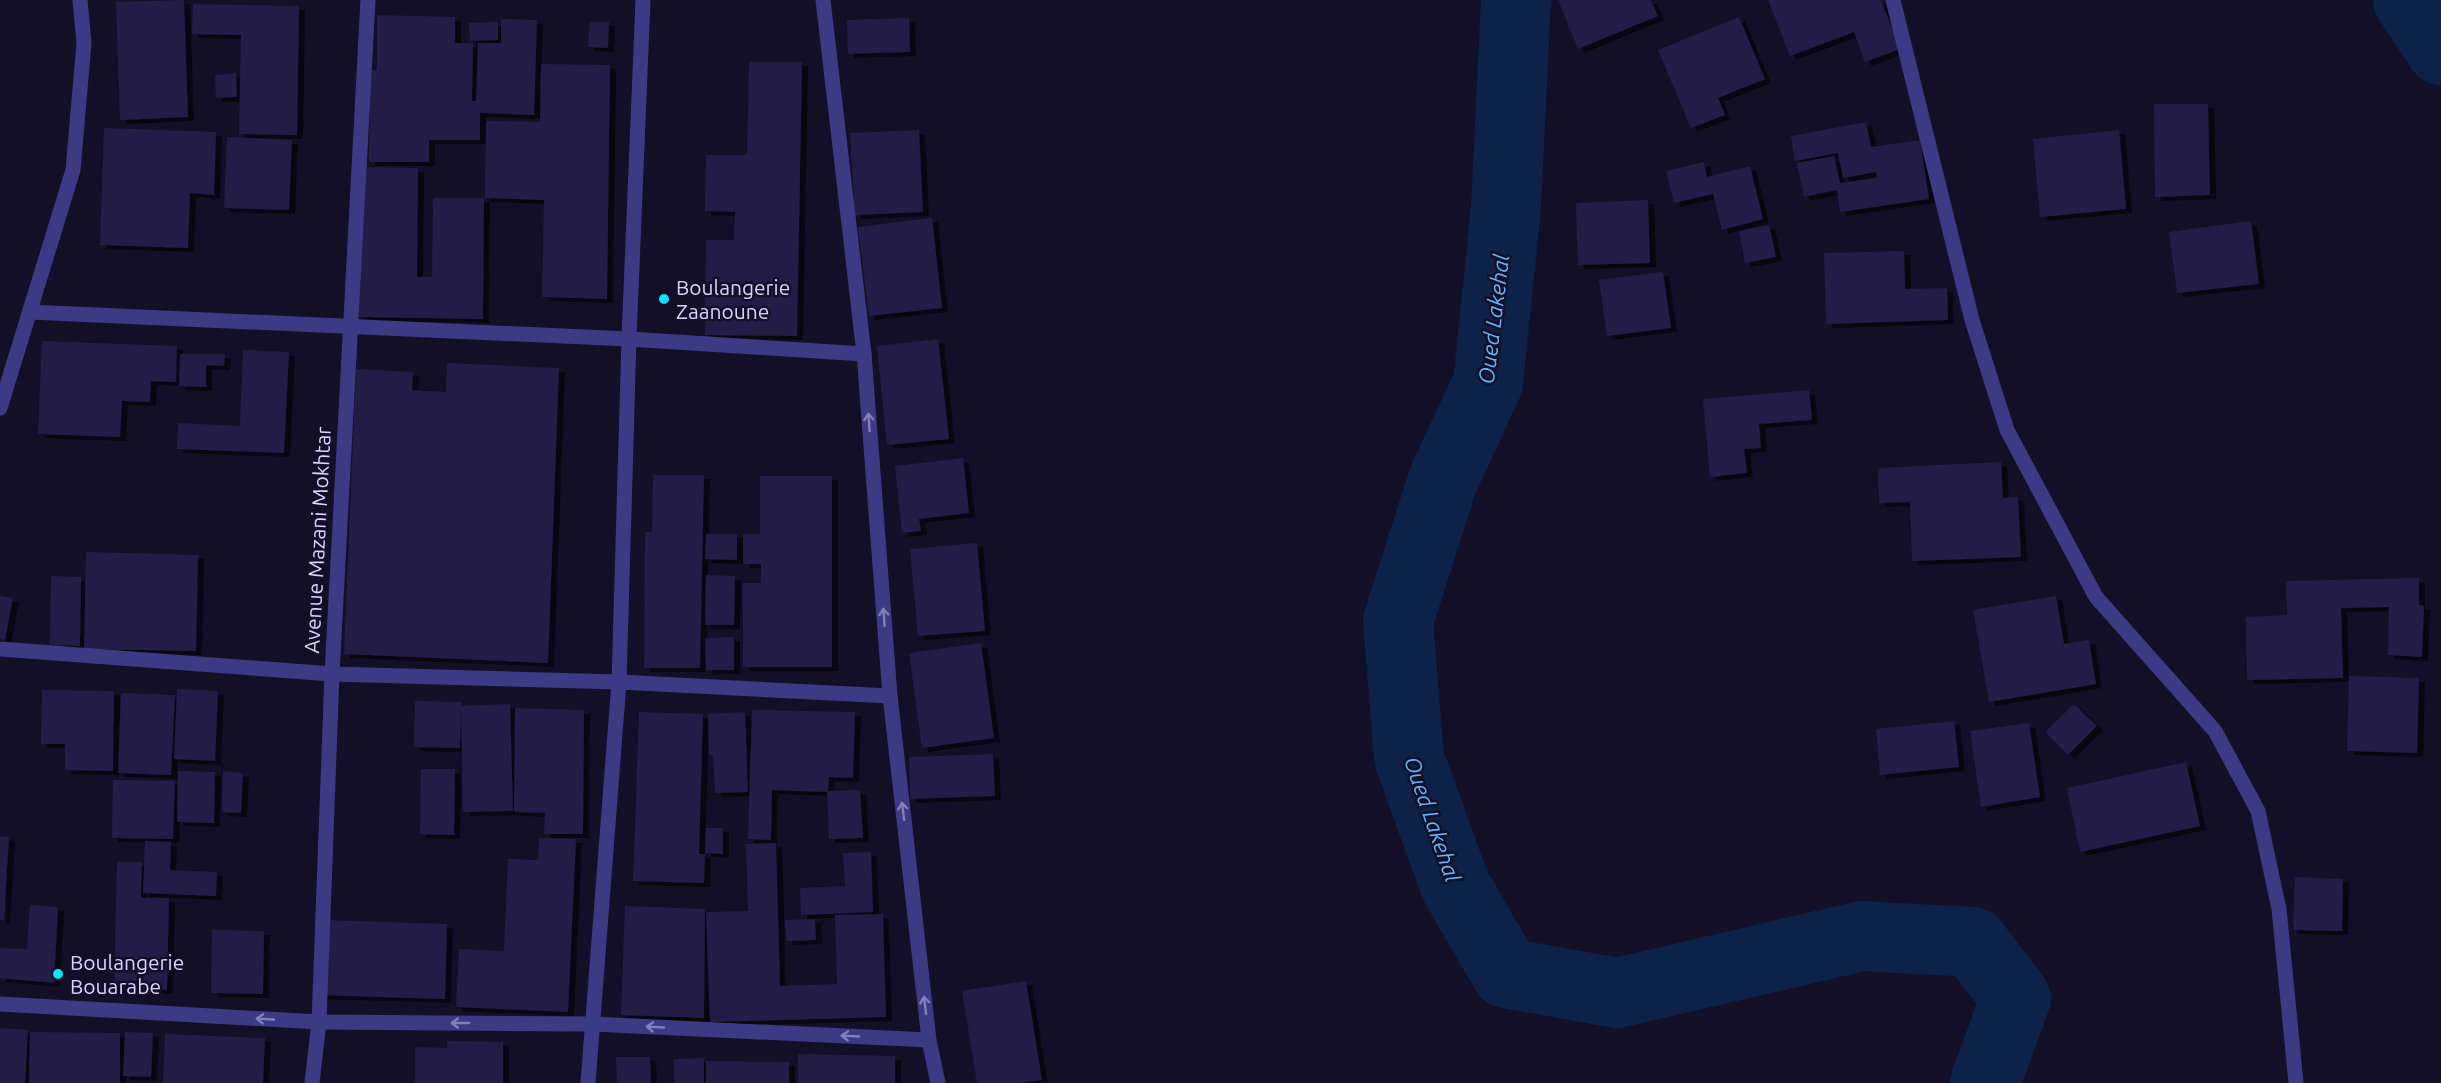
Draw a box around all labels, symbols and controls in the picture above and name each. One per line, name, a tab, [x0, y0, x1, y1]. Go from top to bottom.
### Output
water label: Oued Lakehal	[1473, 252, 1513, 386]
place label: Boulangerie Zaanoune	[676, 275, 790, 323]
marker: Boulangerie Zaanoune	[657, 292, 671, 306]
one-way arrow	[863, 413, 874, 433]
street label: Avenue Mazani Mokhtar	[299, 426, 335, 654]
one-way arrow	[878, 607, 889, 627]
water label: Oued Lakehal	[1400, 753, 1466, 885]
one-way arrow	[897, 801, 908, 821]
place label: Boulangerie Bouarabe	[70, 950, 184, 998]
marker: Boulangerie Bouarabe	[51, 967, 65, 981]
one-way arrow	[920, 995, 931, 1015]
one-way arrow	[256, 1013, 276, 1024]
one-way arrow	[451, 1017, 471, 1029]
one-way arrow	[646, 1021, 666, 1032]
one-way arrow	[841, 1031, 861, 1042]

